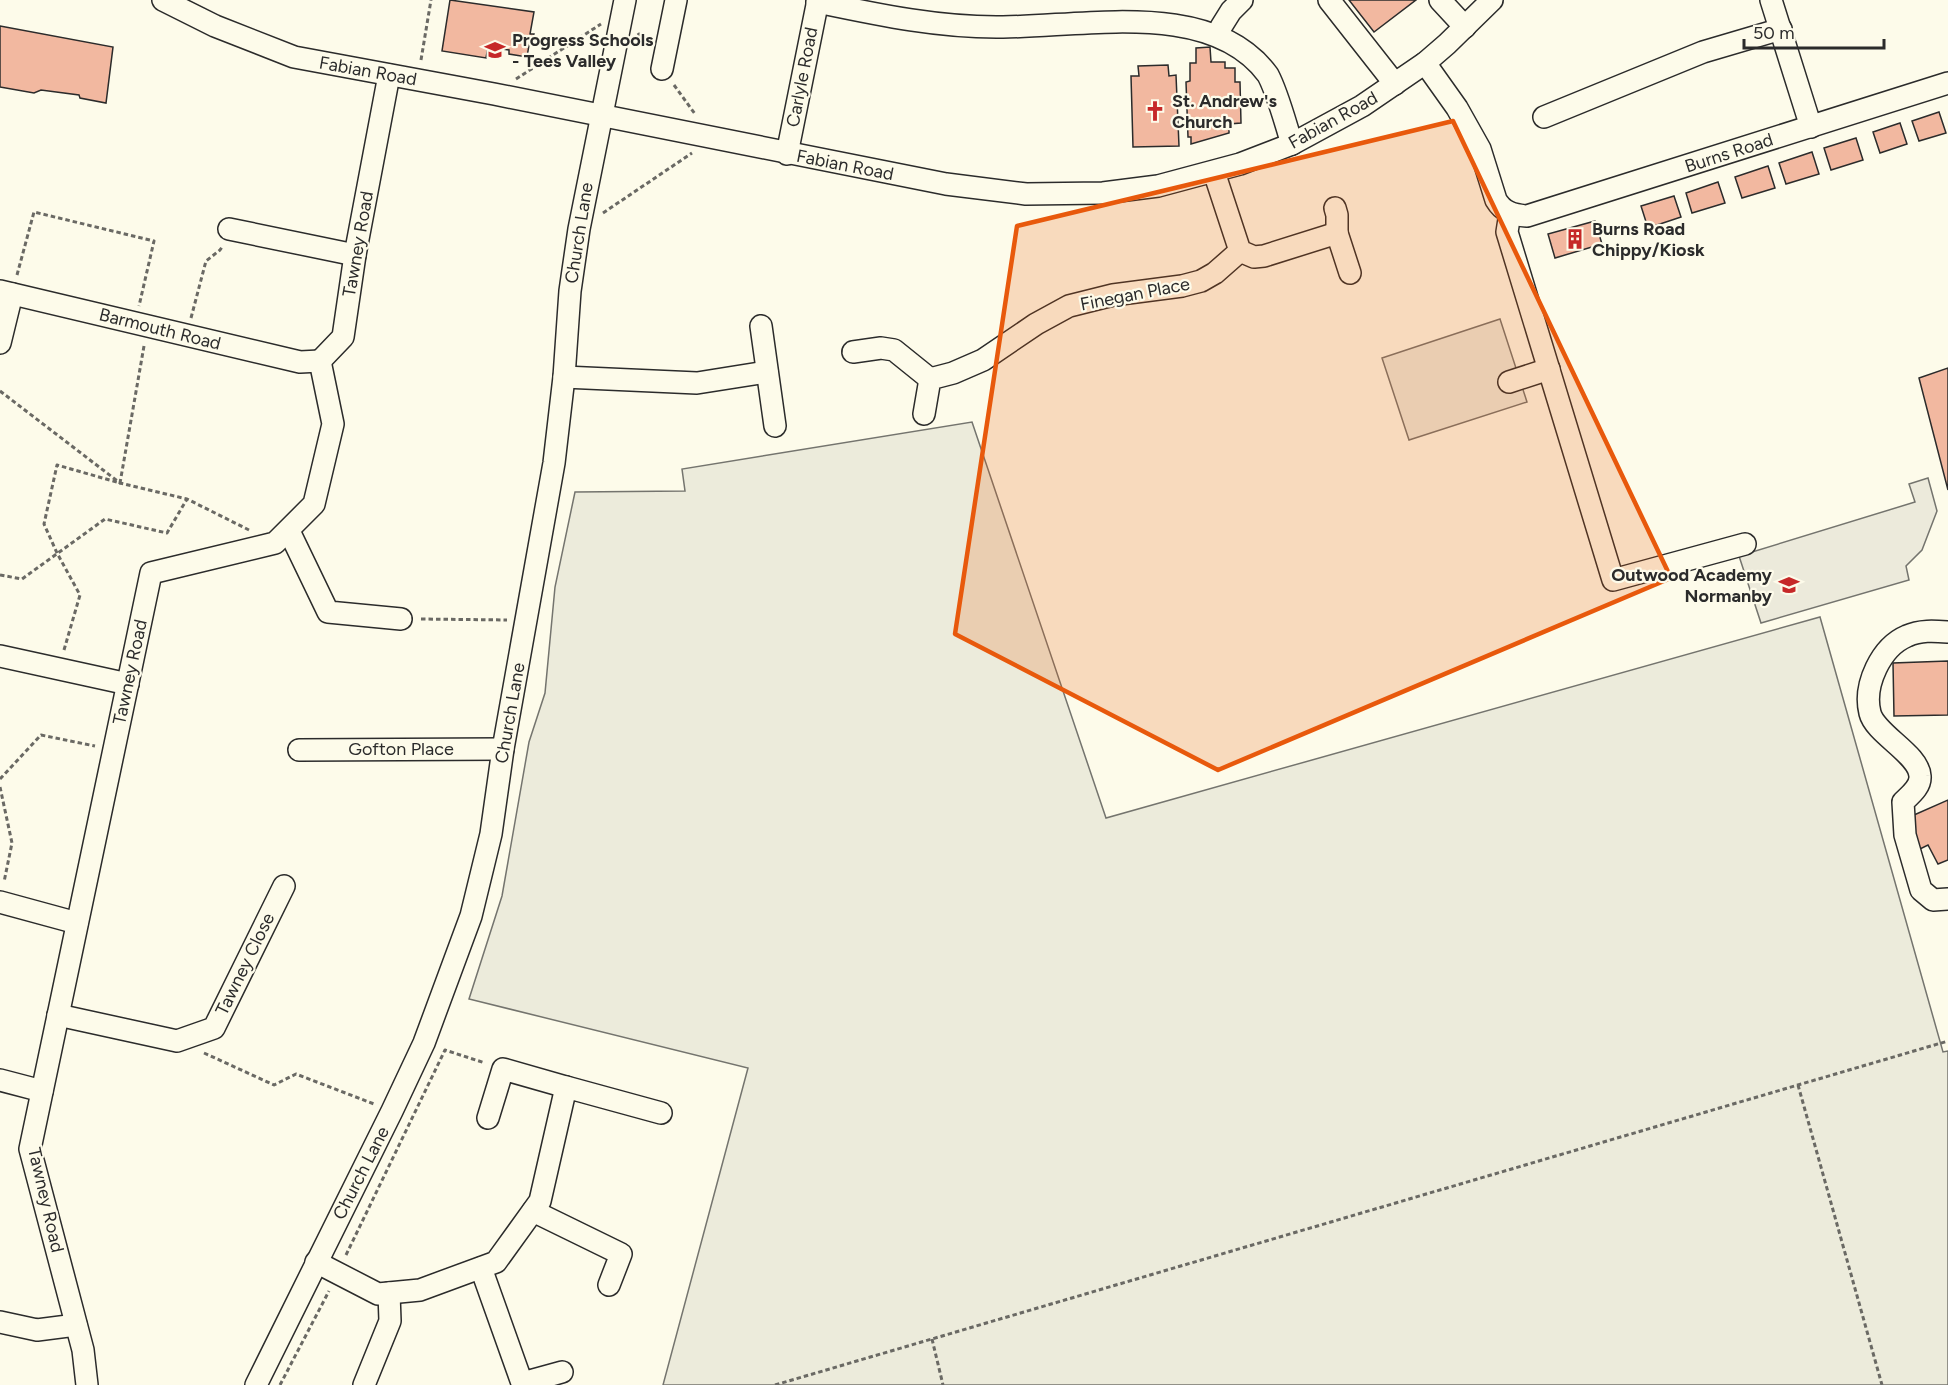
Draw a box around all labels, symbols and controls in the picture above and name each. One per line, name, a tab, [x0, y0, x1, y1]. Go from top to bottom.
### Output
scale bar	[1744, 12, 1884, 50]
text: 50 m	[1753, 22, 1795, 44]
street label: Carlyle Road	[782, 25, 822, 129]
place label: Progress Schools - Tees Valley	[512, 29, 654, 72]
school or university icon: Progress Schools - Tees Valley	[483, 38, 507, 62]
street label: Fabian Road	[317, 52, 419, 90]
street label: Fabian Road	[1285, 86, 1381, 154]
place label: St. Andrew's Church	[1172, 90, 1278, 133]
church icon: St. Andrew's Church	[1143, 99, 1167, 123]
street label: Burns Road	[1682, 128, 1776, 178]
street label: Fabian Road	[794, 145, 896, 185]
street label: Church Lane	[560, 181, 598, 285]
street label: Tawney Road	[338, 189, 378, 299]
place label: Burns Road Chippy/Kiosk	[1592, 218, 1705, 261]
building icon: Burns Road Chippy/Kiosk	[1563, 227, 1587, 251]
street label: Finegan Place	[1078, 273, 1192, 315]
street label: Barmouth Road	[97, 303, 223, 355]
place label: Outwood Academy Normanby	[1611, 564, 1773, 607]
school or university icon: Outwood Academy Normanby	[1777, 573, 1801, 597]
street label: Tawney Road	[108, 617, 152, 727]
street label: Church Lane	[490, 661, 530, 765]
street label: Gofton Place	[348, 738, 454, 760]
street label: Tawney Close	[211, 909, 279, 1019]
street label: Church Lane	[328, 1123, 394, 1223]
street label: Tawney Road	[23, 1145, 69, 1255]

